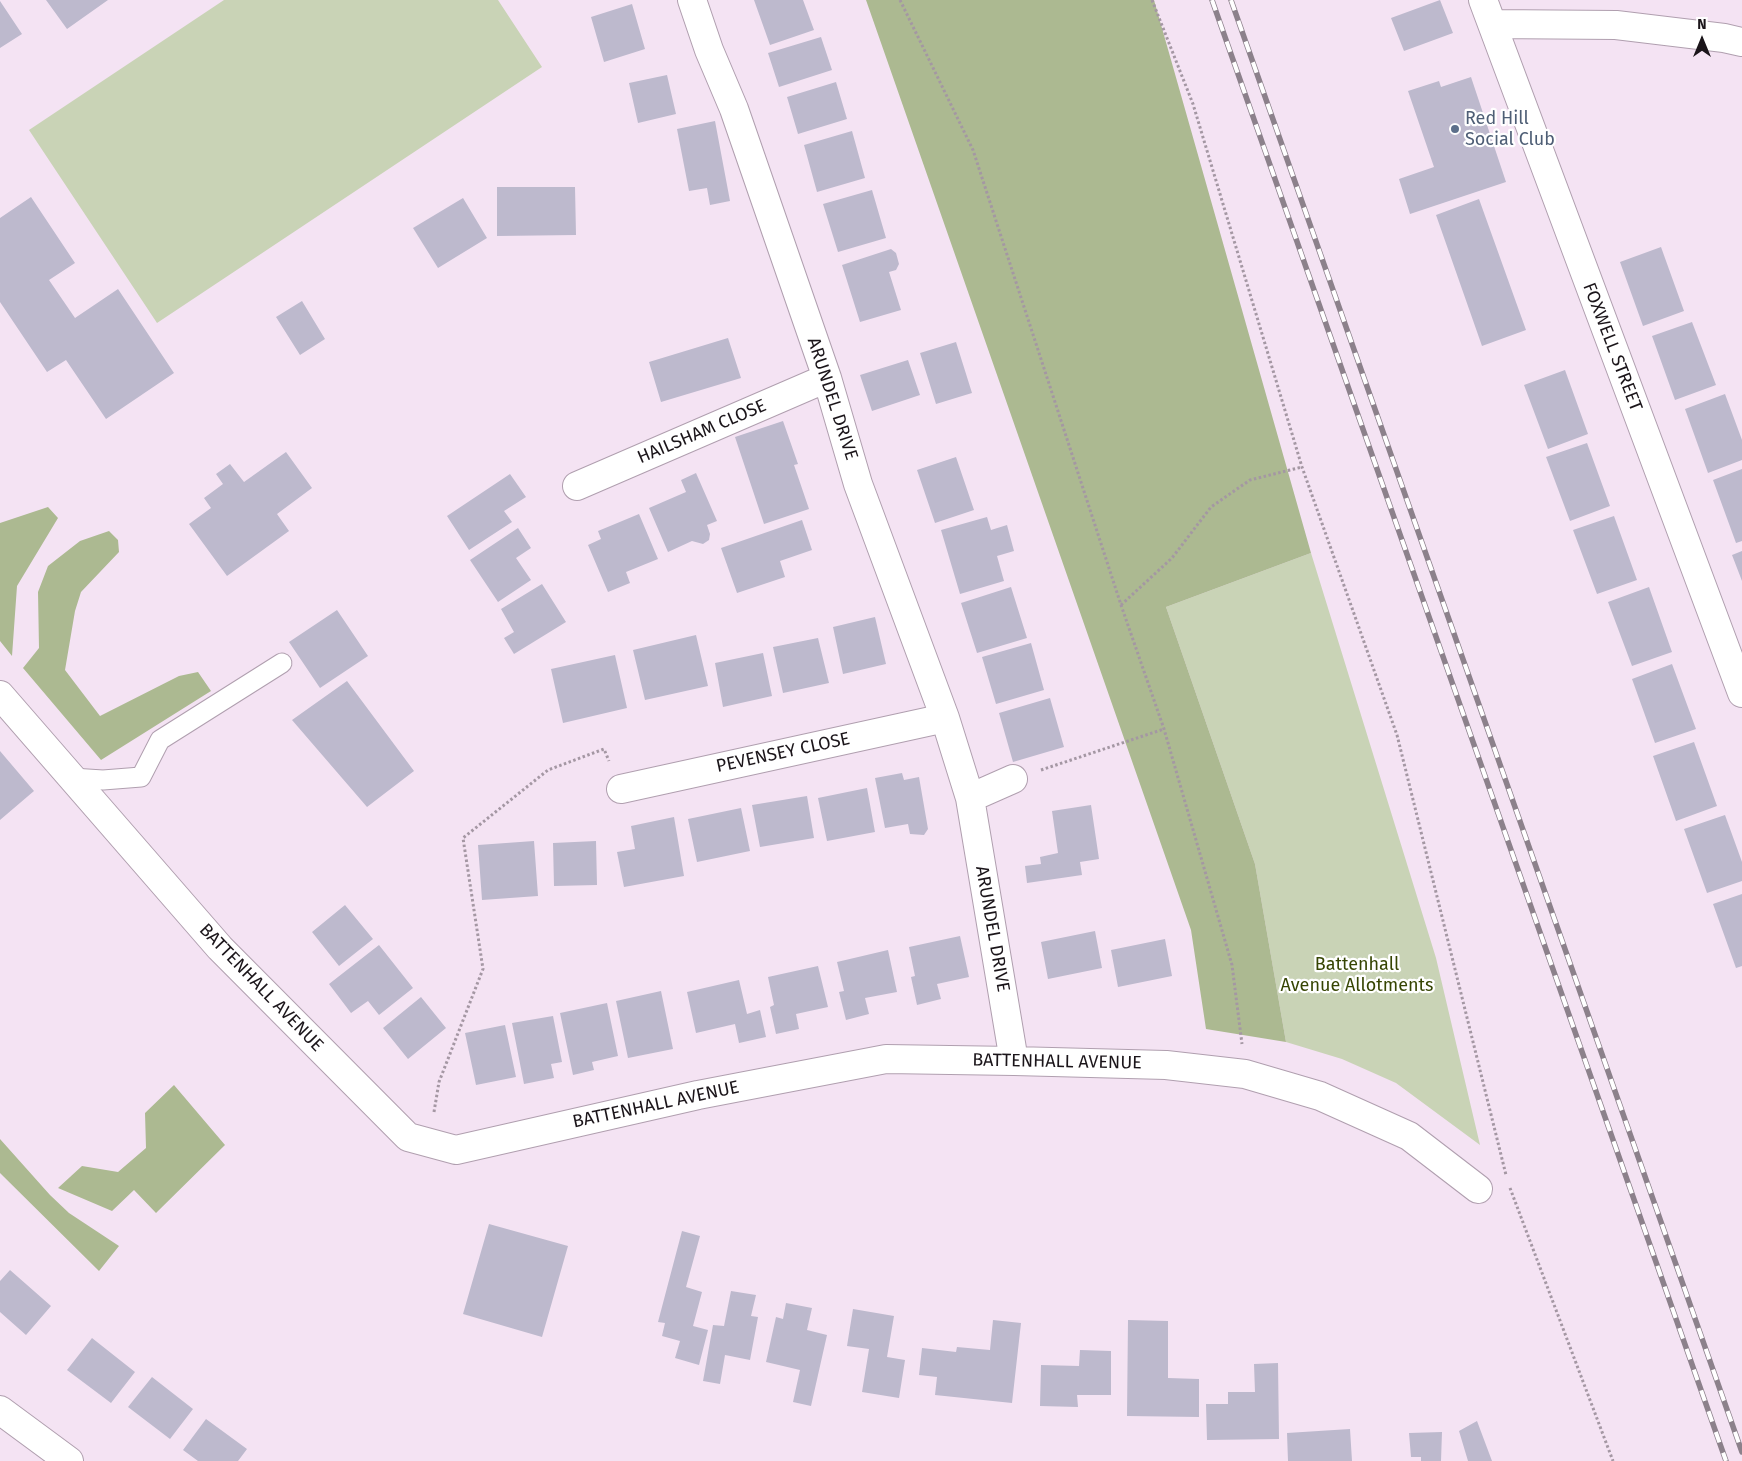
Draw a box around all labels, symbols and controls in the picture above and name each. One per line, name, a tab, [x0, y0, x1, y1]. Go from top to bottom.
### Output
north arrow	[1677, 15, 1727, 65]
text: N	[1697, 16, 1707, 33]
place label: Red Hill Social Club	[1465, 108, 1555, 150]
marker: Red Hill Social Club	[1449, 123, 1461, 135]
street label: FOXWELL STREET	[1578, 280, 1646, 414]
street label: ARUNDEL DRIVE	[802, 335, 862, 463]
street label: HAILSHAM CLOSE	[634, 395, 770, 469]
street label: PEVENSEY CLOSE	[714, 728, 852, 778]
street label: ARUNDEL DRIVE	[970, 864, 1014, 994]
street label: BATTENHALL AVENUE	[194, 919, 328, 1057]
park label: Battenhall Avenue Allotments	[1281, 954, 1433, 996]
street label: BATTENHALL AVENUE	[972, 1050, 1142, 1074]
street label: BATTENHALL AVENUE	[571, 1077, 741, 1133]

